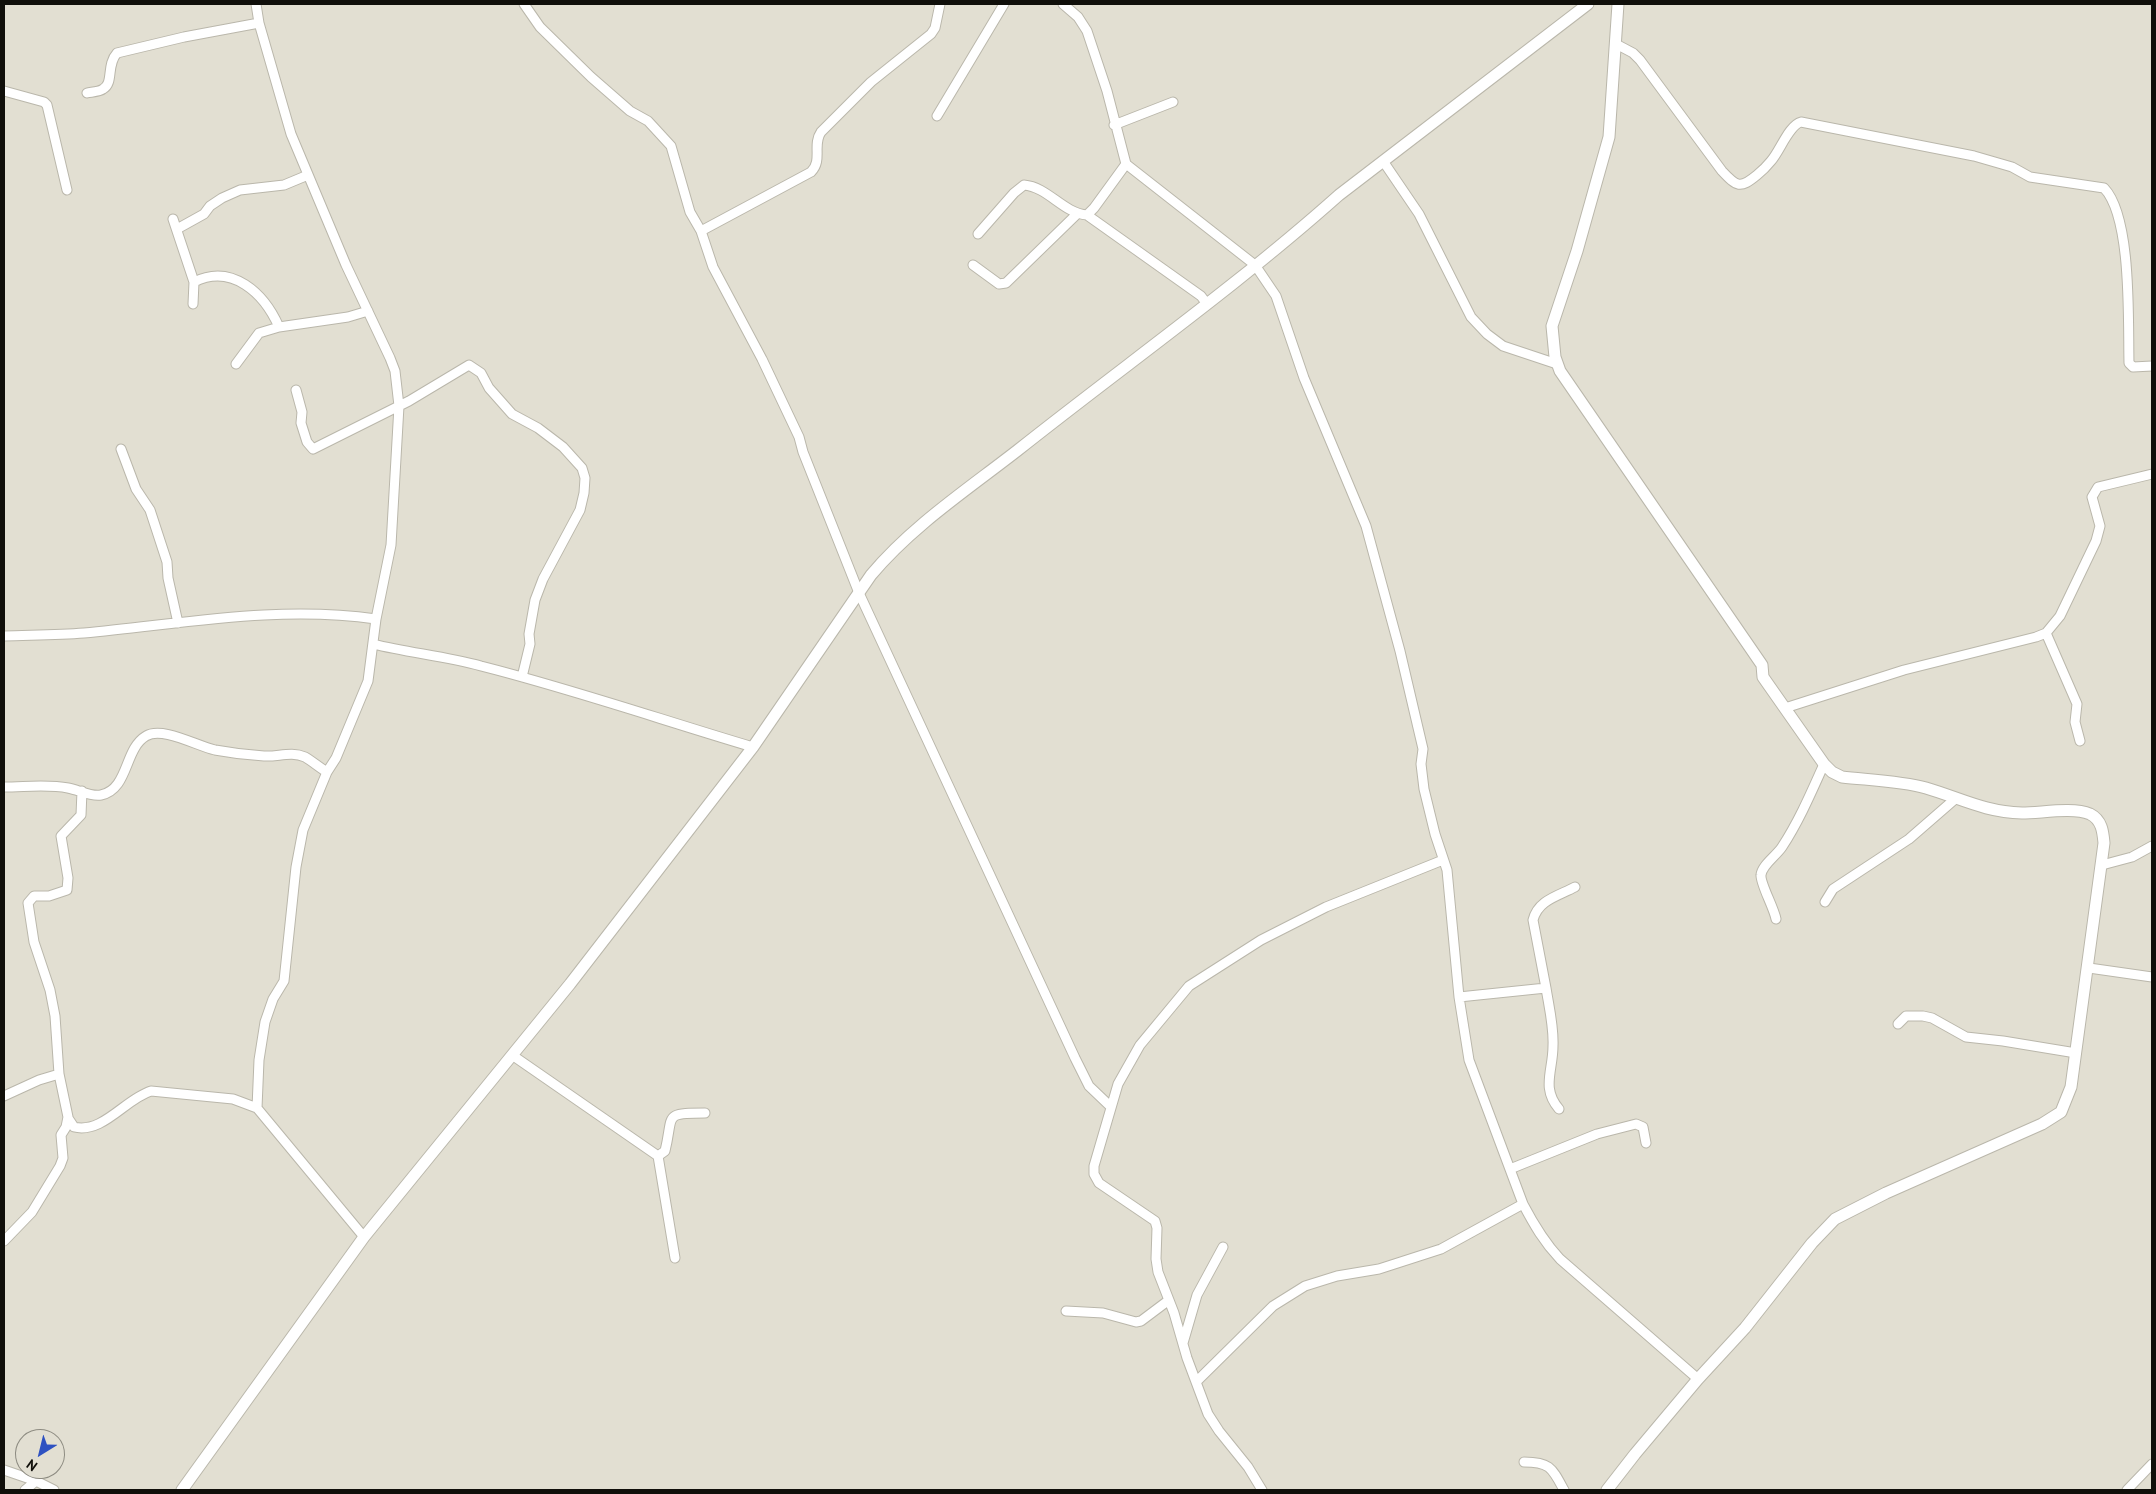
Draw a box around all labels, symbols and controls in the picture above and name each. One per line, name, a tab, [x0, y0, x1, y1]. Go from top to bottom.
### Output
north arrow	[15, 1429, 65, 1479]
text: N	[23, 1455, 41, 1475]

